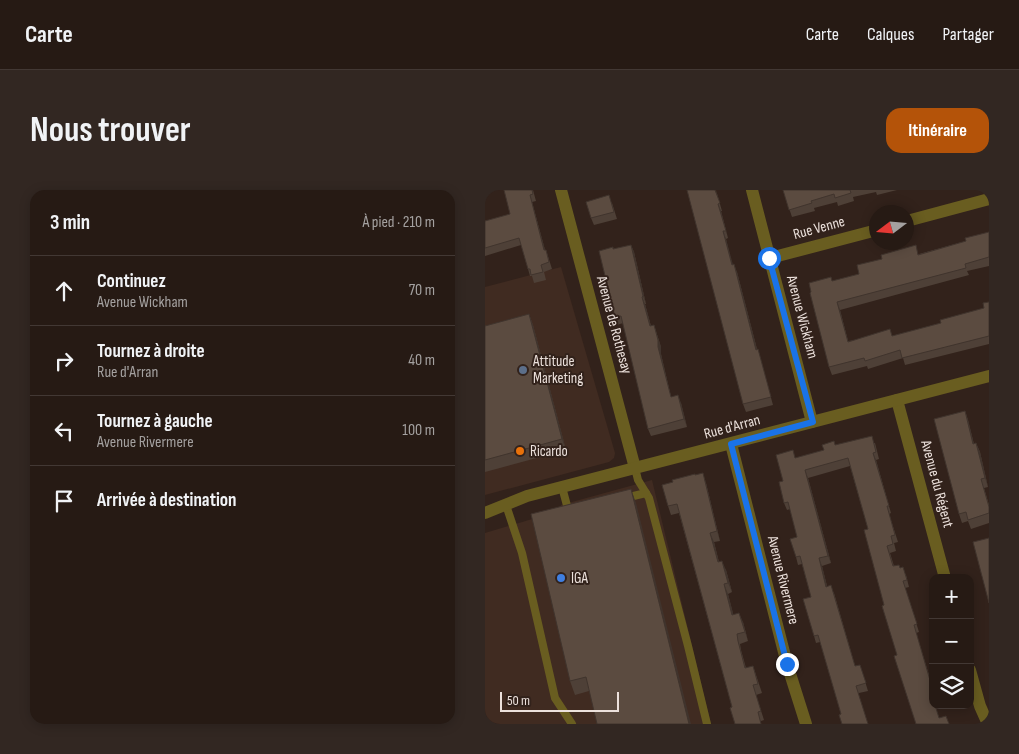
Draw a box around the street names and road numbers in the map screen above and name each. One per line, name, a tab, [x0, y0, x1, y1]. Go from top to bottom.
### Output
street label: Rue Venne	[791, 212, 847, 244]
street label: Avenue Wickham	[782, 272, 822, 361]
street label: Avenue de Rothesay	[592, 273, 636, 376]
street label: Rue d'Arran	[702, 410, 762, 444]
street label: Avenue du Régent	[916, 437, 958, 530]
street label: Avenue Rivermere	[763, 533, 803, 626]

